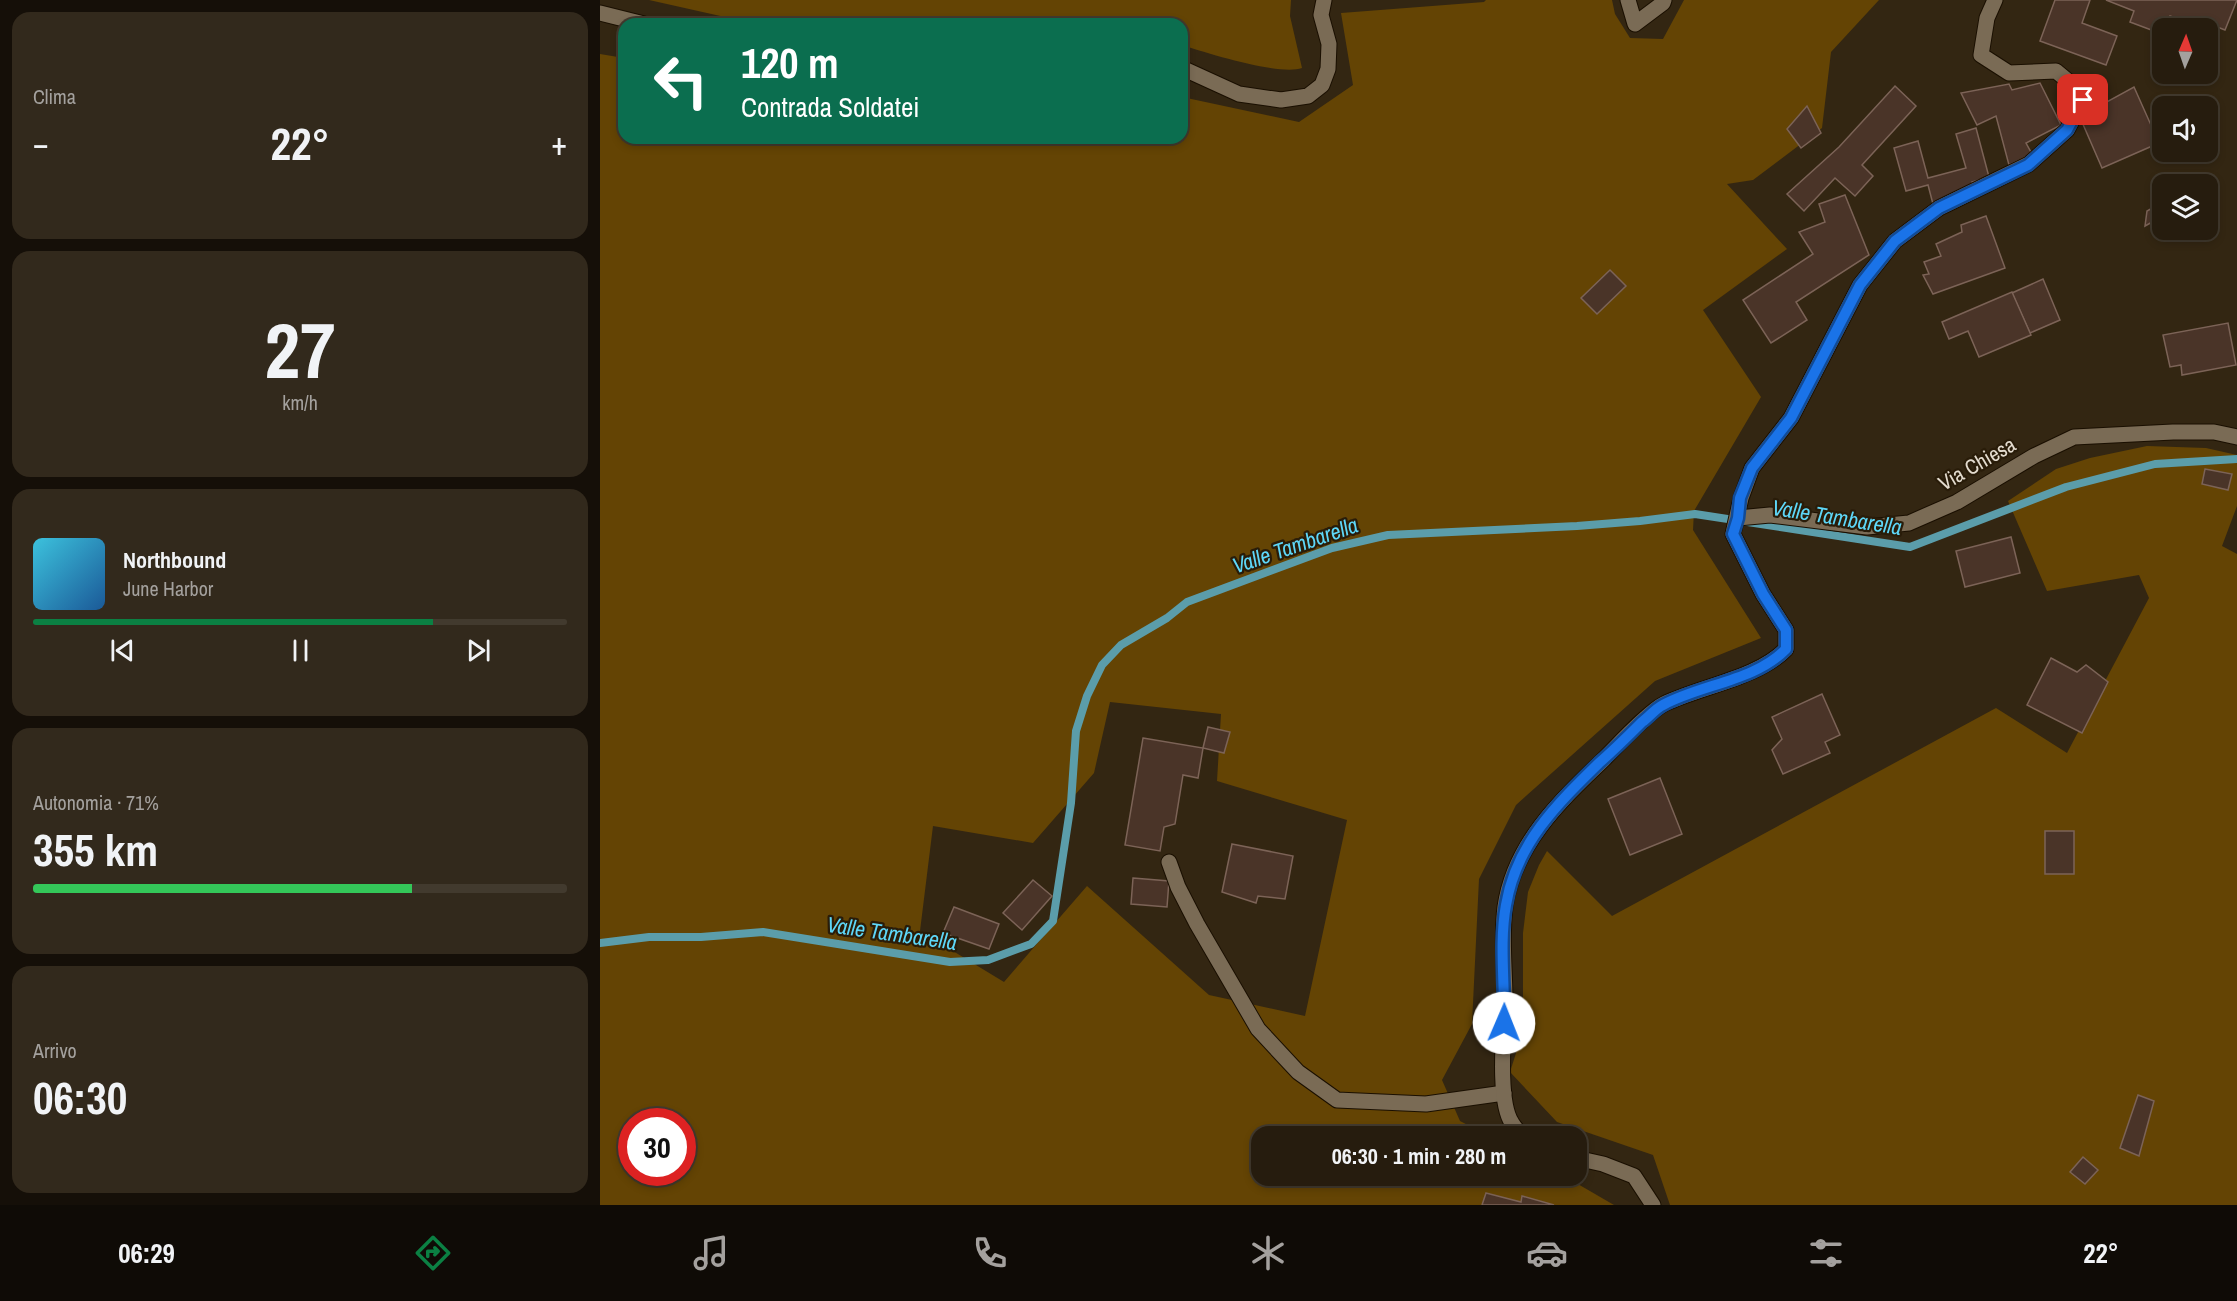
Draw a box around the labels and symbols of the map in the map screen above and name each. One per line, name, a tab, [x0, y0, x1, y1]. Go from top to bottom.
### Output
north arrow	[2152, 18, 2218, 84]
pin	[2057, 74, 2108, 125]
street label: Via Chiesa	[1933, 430, 2021, 497]
water label: Valle Tambarella	[1770, 492, 1904, 542]
water label: Valle Tambarella	[1228, 510, 1362, 580]
water label: Valle Tambarella	[825, 909, 959, 957]
position arrow	[1472, 991, 1536, 1055]
speed limit sign: 30	[618, 1108, 696, 1186]

